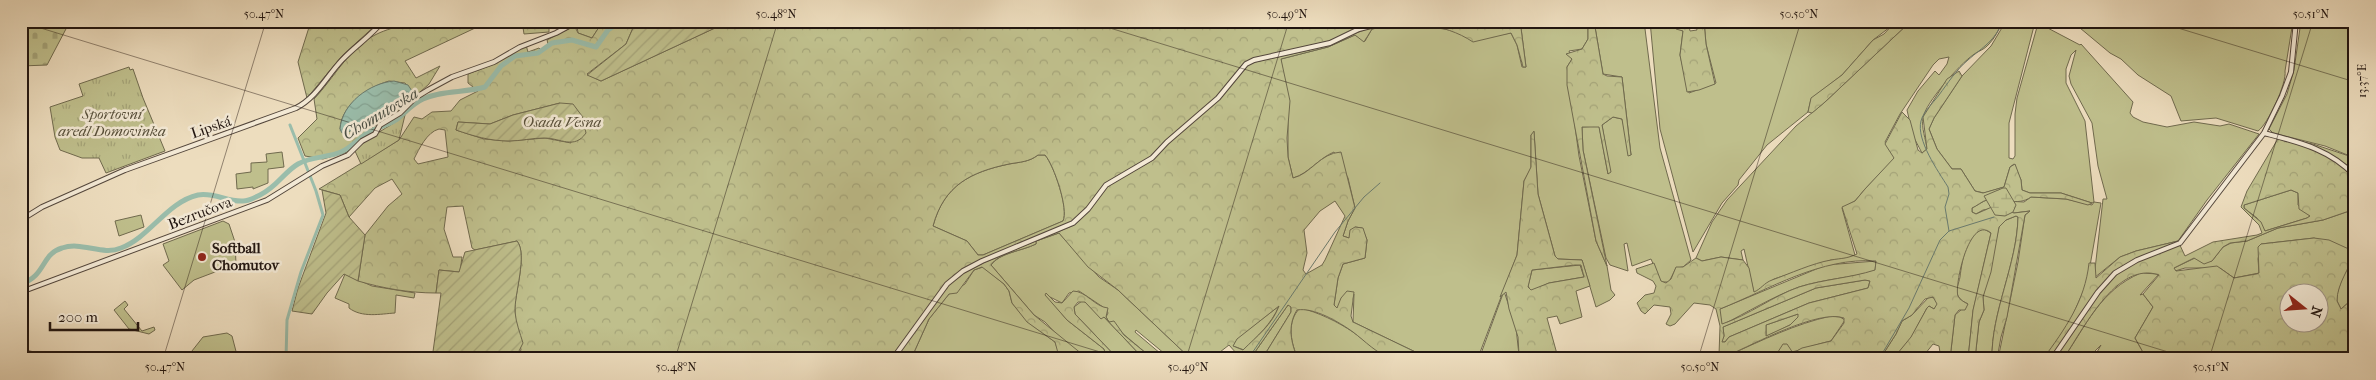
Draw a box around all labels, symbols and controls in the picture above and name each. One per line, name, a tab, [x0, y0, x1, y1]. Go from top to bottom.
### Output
text: 50.47°N	[244, 7, 284, 21]
text: 50.48°N	[756, 7, 796, 21]
text: 50.49°N	[1266, 7, 1308, 21]
text: 50.50°N	[1780, 7, 1818, 21]
text: 50.51°N	[2293, 7, 2329, 21]
text: 13.37°E	[2355, 64, 2369, 98]
water label: Chomutovka	[339, 83, 421, 143]
park label: Sportovní areál Domovinka	[58, 105, 166, 140]
street label: Lipská	[188, 111, 235, 142]
park label: Osada Vesna	[523, 113, 602, 131]
street label: Bezručova	[166, 192, 235, 233]
place label: Softball Chomutov	[212, 239, 280, 274]
marker: Softball Chomutov	[196, 251, 208, 263]
north arrow	[2278, 282, 2328, 332]
scale bar	[50, 300, 138, 332]
text: N	[2306, 304, 2326, 320]
text: 200 m	[58, 308, 98, 326]
text: 50.47°N	[145, 360, 185, 374]
text: 50.48°N	[656, 360, 696, 374]
text: 50.49°N	[1167, 360, 1209, 374]
text: 50.50°N	[1681, 360, 1719, 374]
text: 50.51°N	[2193, 360, 2229, 374]

